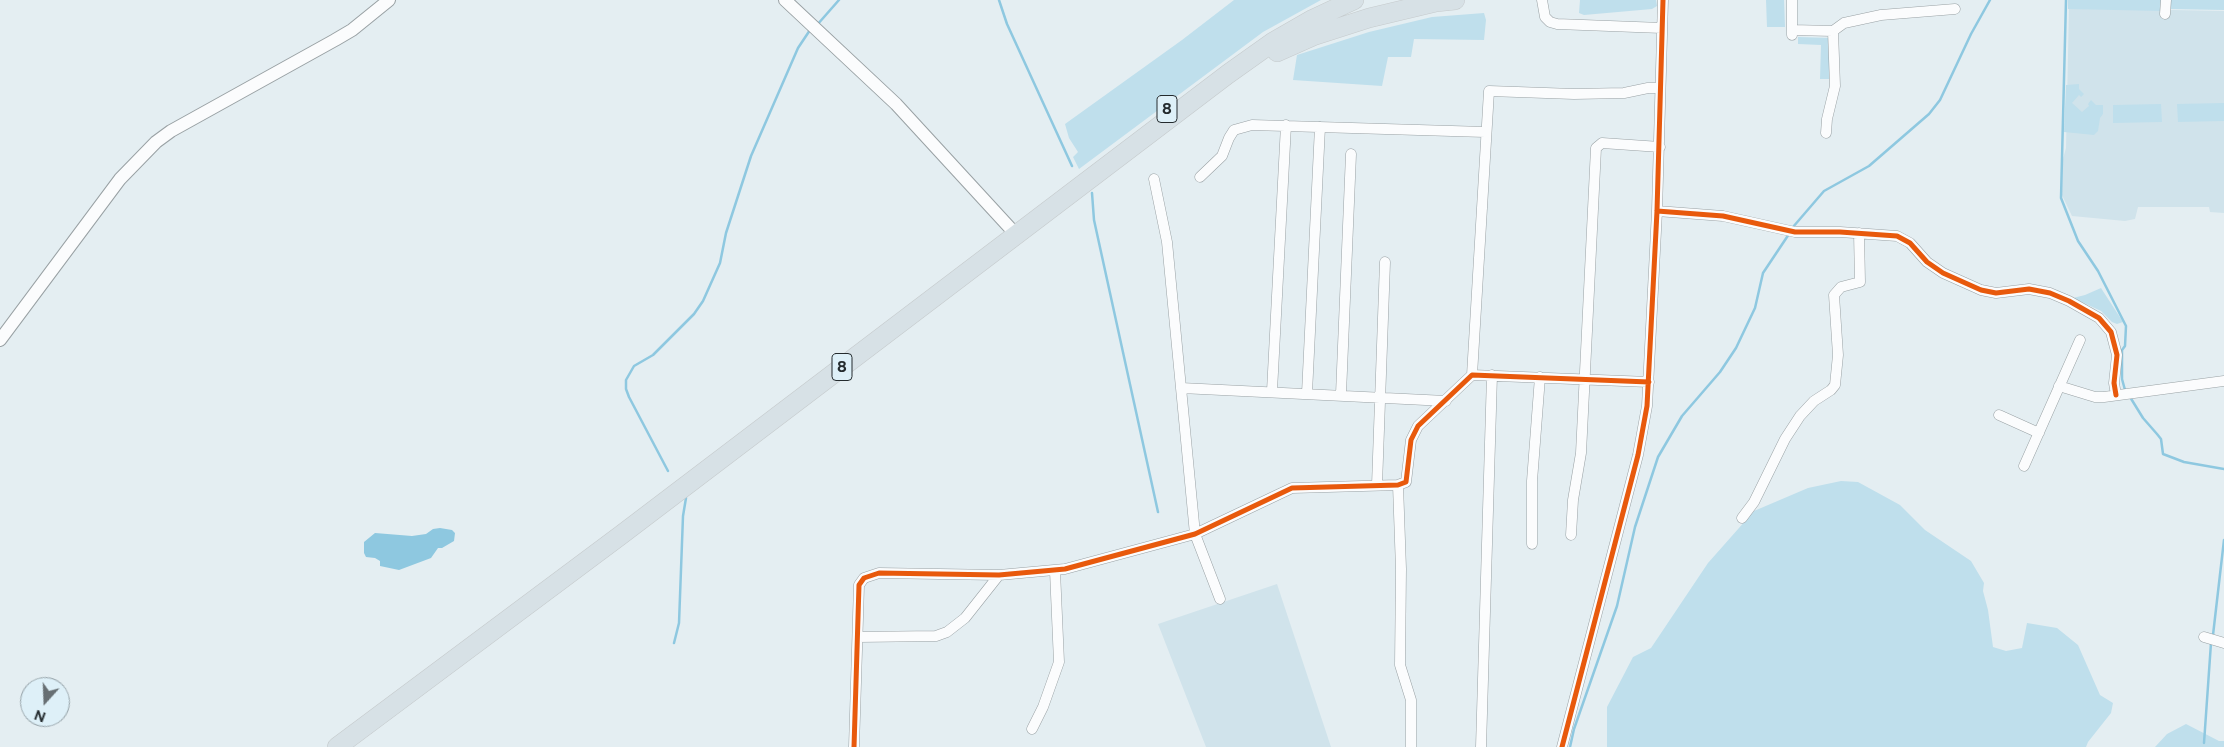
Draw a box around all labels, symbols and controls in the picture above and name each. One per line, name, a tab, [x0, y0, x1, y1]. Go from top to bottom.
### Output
road number: 8	[1157, 96, 1177, 122]
road number: 8	[832, 354, 852, 381]
north arrow	[20, 677, 70, 727]
text: N	[32, 706, 48, 725]

